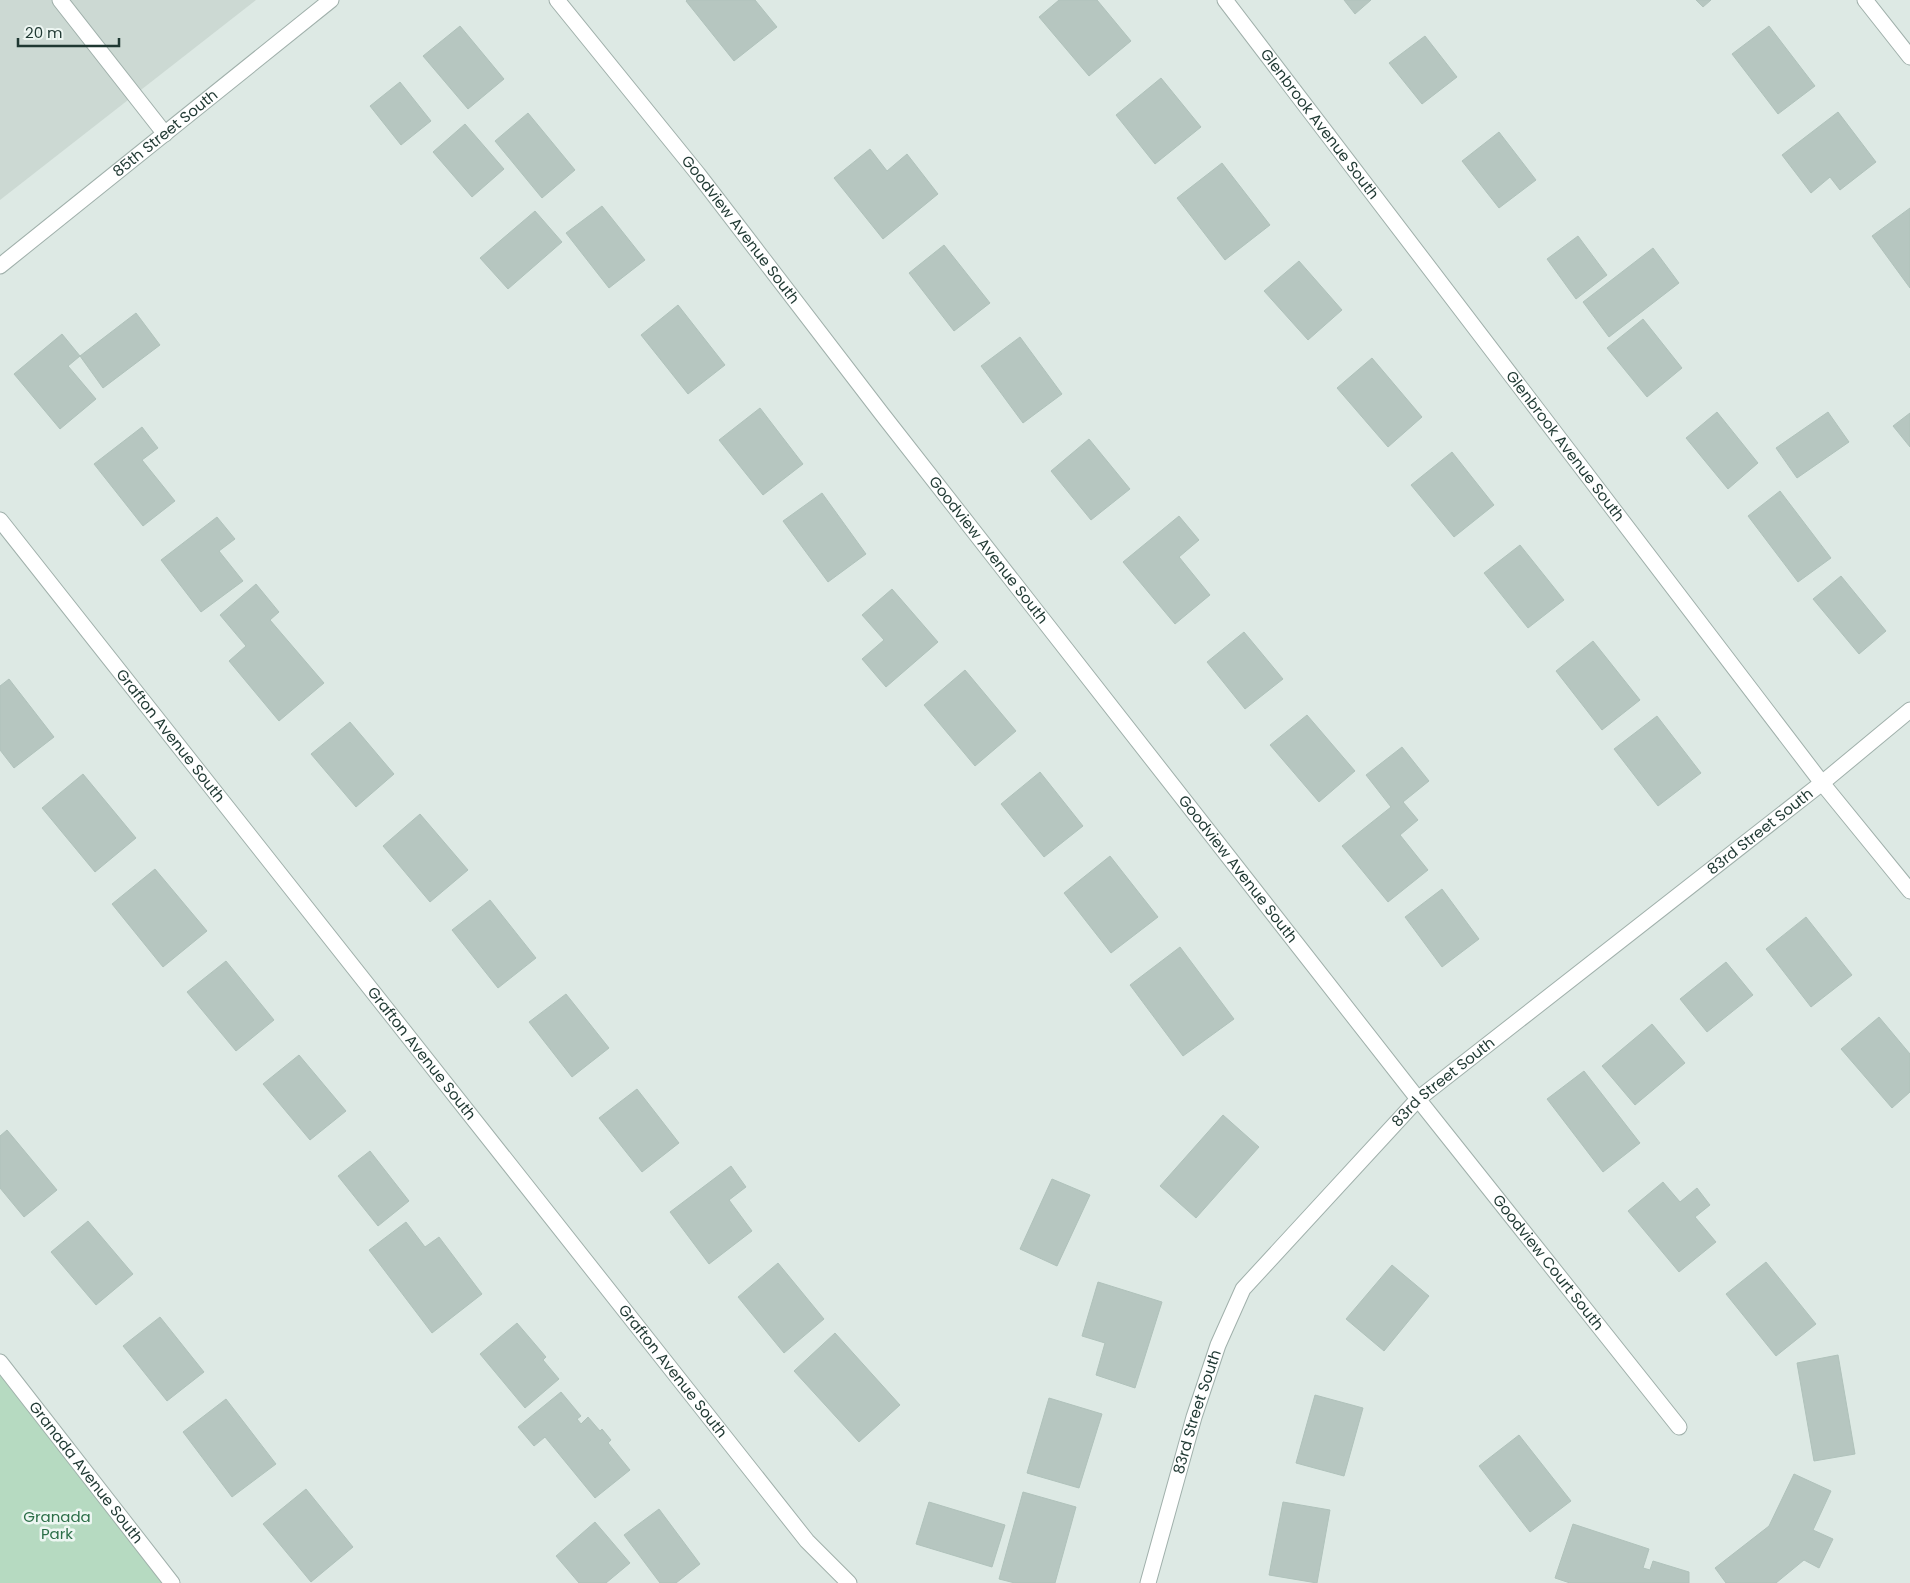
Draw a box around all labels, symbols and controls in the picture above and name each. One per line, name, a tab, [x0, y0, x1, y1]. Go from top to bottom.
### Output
scale bar	[18, 15, 119, 47]
text: 20 m	[25, 22, 63, 43]
street label: Glenbrook Avenue South	[1256, 44, 1384, 203]
street label: 85th Street South	[108, 84, 222, 181]
street label: Goodview Avenue South	[677, 151, 805, 308]
street label: Glenbrook Avenue South	[1501, 366, 1630, 526]
street label: Goodview Avenue South	[924, 471, 1053, 628]
street label: Grafton Avenue South	[112, 664, 230, 807]
street label: 83rd Street South	[1702, 783, 1817, 879]
street label: Goodview Avenue South	[1174, 790, 1303, 947]
street label: Grafton Avenue South	[363, 982, 481, 1124]
street label: 83rd Street South	[1387, 1032, 1499, 1131]
street label: Goodview Court South	[1488, 1190, 1609, 1334]
street label: Grafton Avenue South	[614, 1300, 732, 1442]
street label: 83rd Street South	[1168, 1347, 1226, 1476]
street label: Granada Avenue South	[24, 1397, 148, 1548]
park label: Granada Park	[23, 1506, 91, 1544]

